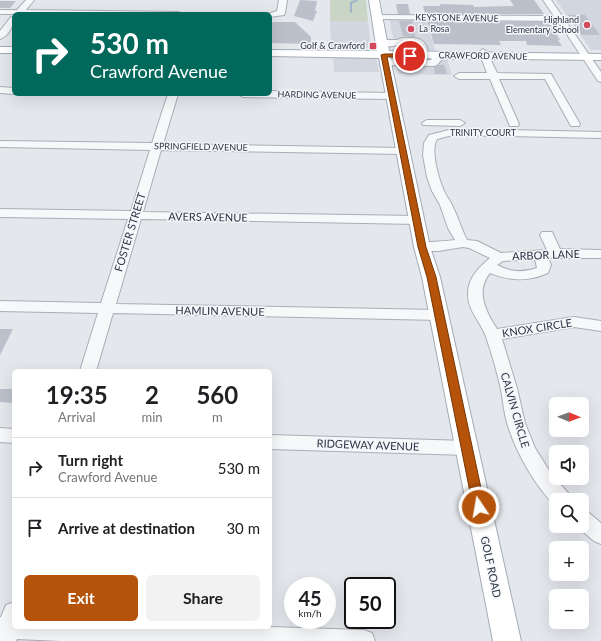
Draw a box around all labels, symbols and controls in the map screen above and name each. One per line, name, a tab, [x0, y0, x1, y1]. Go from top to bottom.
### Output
street label: KEYSTONE AVENUE	[415, 11, 499, 24]
place label: Highland Elementary School	[506, 14, 579, 35]
marker: Highland Elementary School	[582, 20, 592, 30]
place label: La Rosa	[419, 23, 449, 34]
marker: La Rosa	[406, 24, 416, 34]
text: 530 m	[90, 26, 169, 60]
icon: right	[24, 28, 76, 80]
pin	[393, 39, 427, 73]
place label: Golf & Crawford	[300, 40, 365, 51]
marker: Golf & Crawford	[368, 41, 378, 51]
icon: arrive	[399, 45, 421, 67]
street label: CRAWFORD AVENUE	[438, 49, 528, 62]
text: Crawford Avenue	[90, 60, 228, 82]
street label: HARDING AVENUE	[277, 88, 357, 101]
street label: TRINITY COURT	[450, 127, 517, 138]
street label: SPRINGFIELD AVENUE	[154, 140, 248, 153]
street label: FOSTER STREET	[111, 190, 148, 273]
street label: AVERS AVENUE	[168, 209, 248, 224]
street label: ARBOR LANE	[512, 247, 580, 262]
street label: HAMLIN AVENUE	[175, 303, 265, 318]
street label: KNOX CIRCLE	[501, 316, 573, 339]
street label: CALVIN CIRCLE	[499, 371, 532, 449]
text: 19:35	[46, 380, 108, 409]
text: 2	[145, 380, 159, 409]
text: 560	[196, 380, 238, 409]
north arrow	[549, 397, 589, 437]
map controls	[549, 397, 589, 629]
text: Arrival	[58, 409, 95, 425]
text: min	[142, 409, 163, 425]
text: m	[212, 409, 223, 425]
street label: RIDGEWAY AVENUE	[316, 436, 420, 453]
button: sound	[549, 445, 589, 485]
text: Turn right	[58, 451, 123, 469]
icon: right	[24, 457, 46, 479]
text: 530 m	[218, 459, 260, 477]
text: Crawford Avenue	[58, 469, 157, 485]
position arrow	[458, 486, 500, 528]
button: search	[549, 493, 589, 533]
icon: arrive	[24, 517, 46, 539]
text: Arrive at destination	[58, 519, 195, 537]
text: 30 m	[226, 519, 260, 537]
street label: GOLF ROAD	[479, 535, 504, 599]
button: +	[549, 541, 589, 581]
button: Exit	[24, 575, 138, 621]
button: Share	[146, 575, 260, 621]
speed limit sign: 50	[344, 577, 396, 629]
text: 45	[298, 586, 322, 610]
button: −	[549, 589, 589, 629]
text: km/h	[298, 607, 322, 619]

